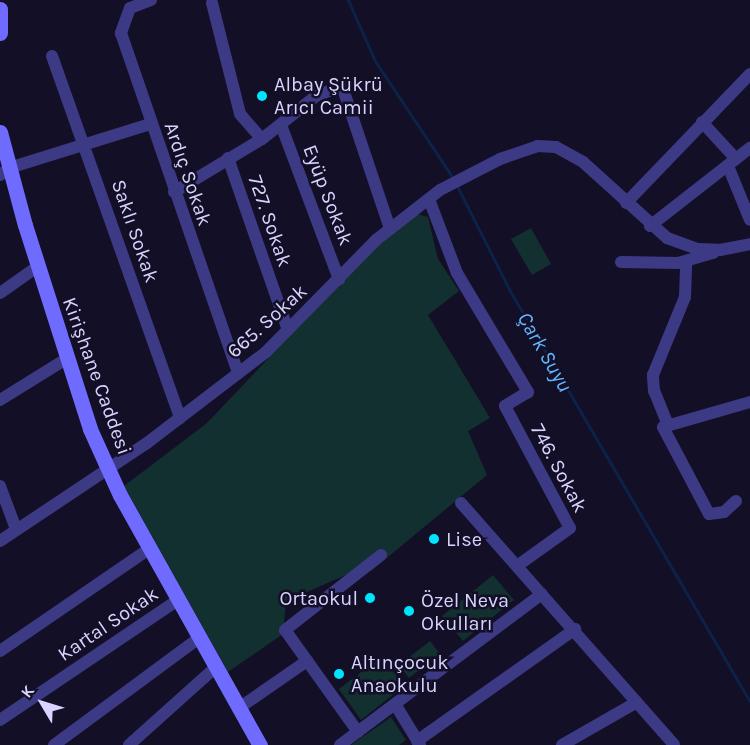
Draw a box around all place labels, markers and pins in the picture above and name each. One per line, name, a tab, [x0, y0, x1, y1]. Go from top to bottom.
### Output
place label: Albay Şükrü Arıcı Camii	[274, 72, 383, 119]
marker: Albay Şükrü Arıcı Camii	[255, 89, 269, 103]
place label: Lise	[446, 527, 482, 551]
marker: Lise	[427, 532, 441, 546]
place label: Ortaokul	[279, 586, 358, 610]
place label: Özel Neva Okulları	[421, 588, 509, 635]
marker: Ortaokul	[363, 591, 377, 605]
marker: Özel Neva Okulları	[402, 604, 416, 618]
place label: Altınçocuk Anaokulu	[351, 650, 449, 697]
marker: Altınçocuk Anaokulu	[332, 667, 346, 681]

